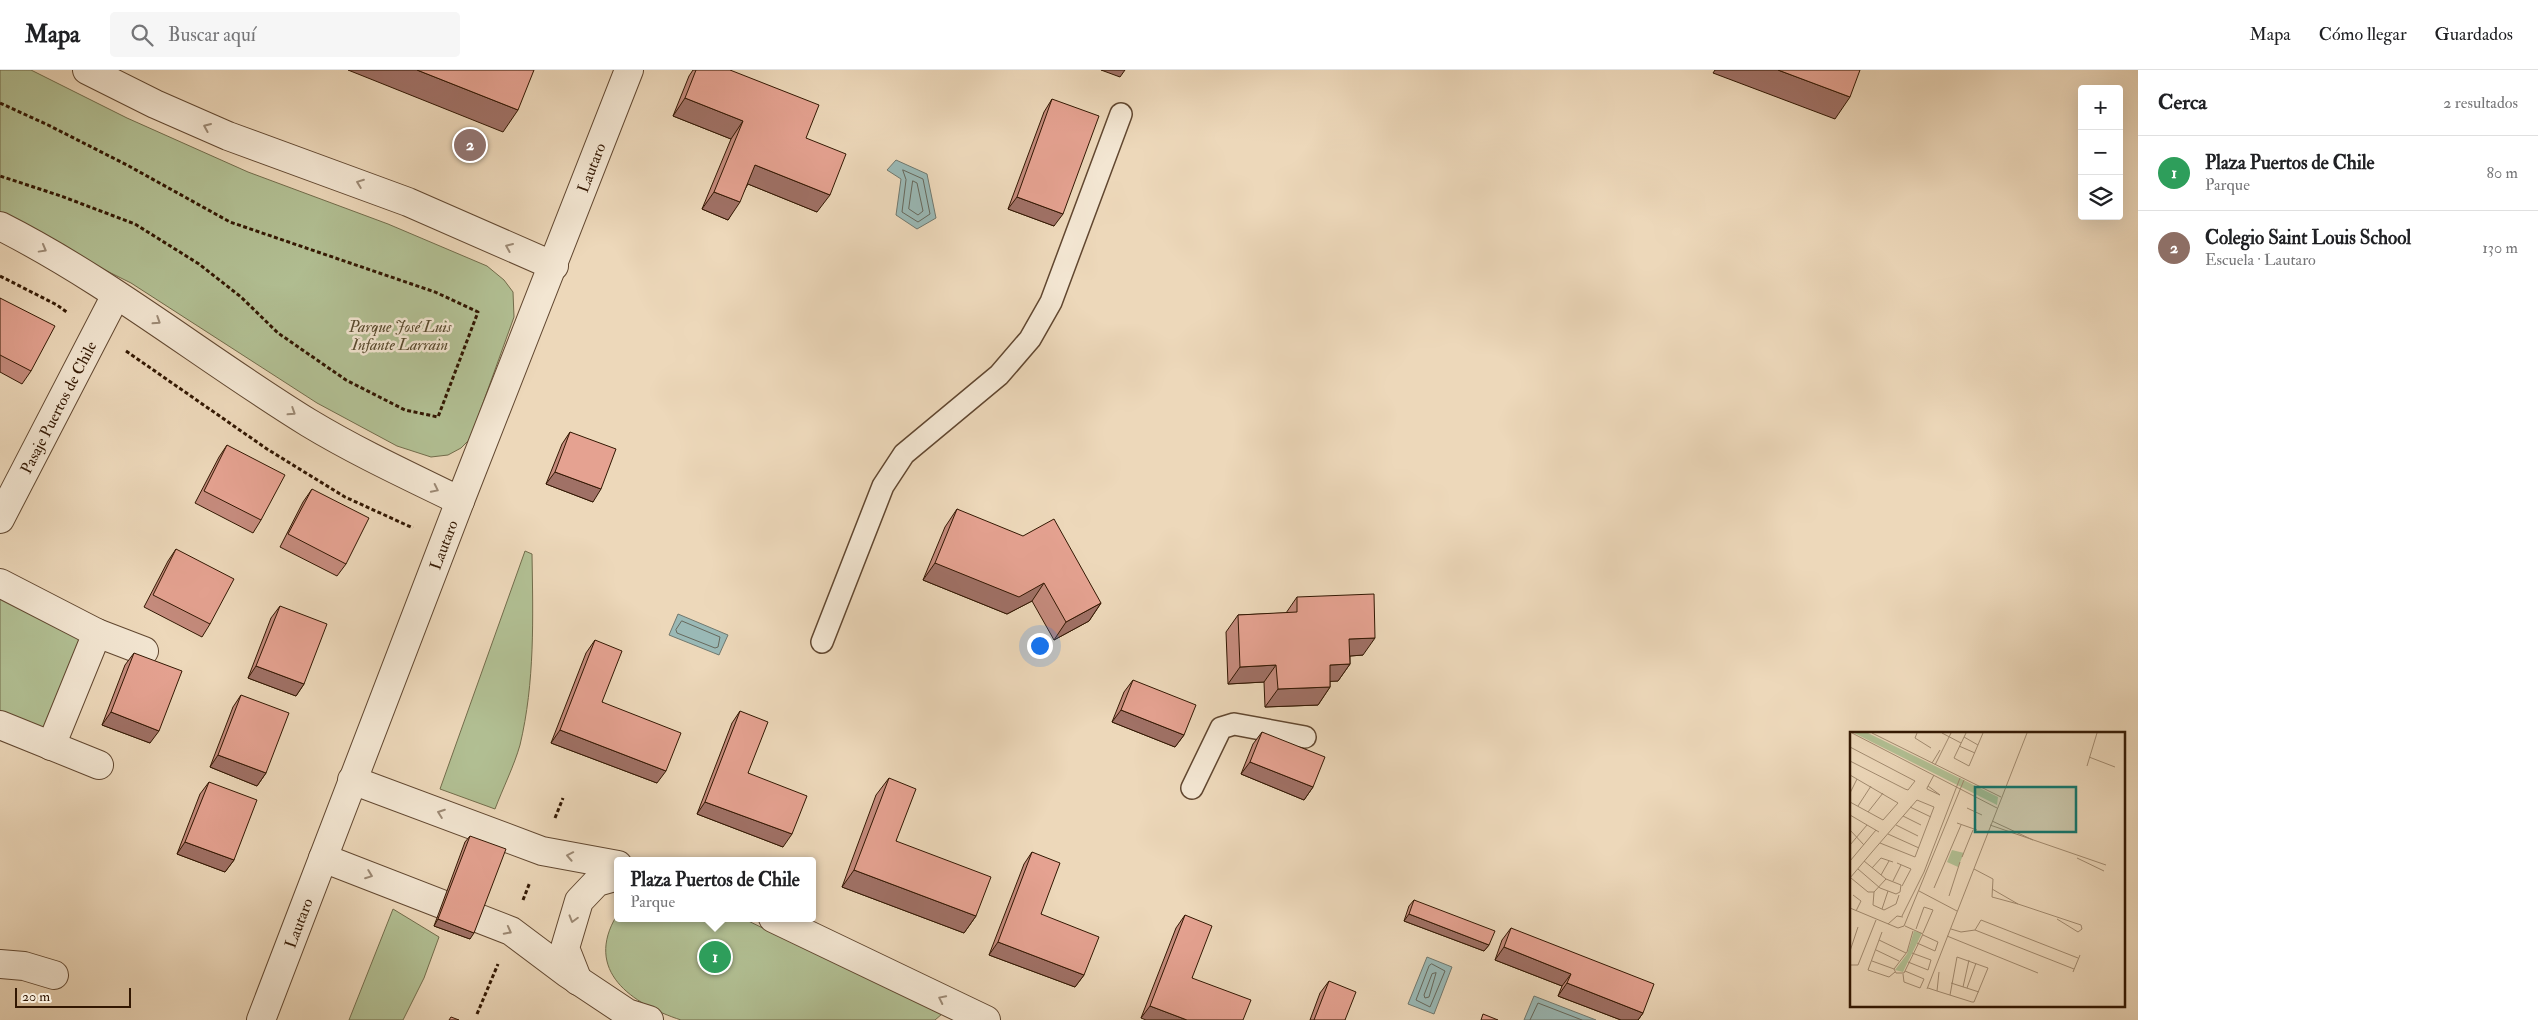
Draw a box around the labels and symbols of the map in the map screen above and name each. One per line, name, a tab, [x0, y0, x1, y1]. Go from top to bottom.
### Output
one-way arrow	[203, 122, 212, 133]
pin: 2	[454, 126, 486, 164]
street label: Lautaro	[573, 140, 611, 196]
one-way arrow	[356, 179, 365, 189]
one-way arrow	[37, 242, 46, 252]
one-way arrow	[505, 243, 514, 253]
one-way arrow	[151, 315, 161, 324]
park label: Parque José Luis Infante Larrain	[348, 317, 452, 355]
street label: Pasaje Puertos de Chile	[16, 338, 102, 477]
one-way arrow	[287, 405, 296, 415]
one-way arrow	[430, 483, 439, 493]
street label: Lautaro	[426, 517, 463, 573]
your location	[1027, 633, 1053, 659]
inset map	[1850, 732, 2126, 1008]
one-way arrow	[438, 809, 446, 819]
one-way arrow	[565, 851, 574, 861]
one-way arrow	[364, 869, 373, 879]
street label: Lautaro	[281, 895, 318, 951]
one-way arrow	[569, 914, 579, 922]
one-way arrow	[503, 925, 512, 935]
pin: 1	[699, 938, 731, 976]
scale bar	[15, 985, 131, 1008]
one-way arrow	[939, 995, 948, 1005]

